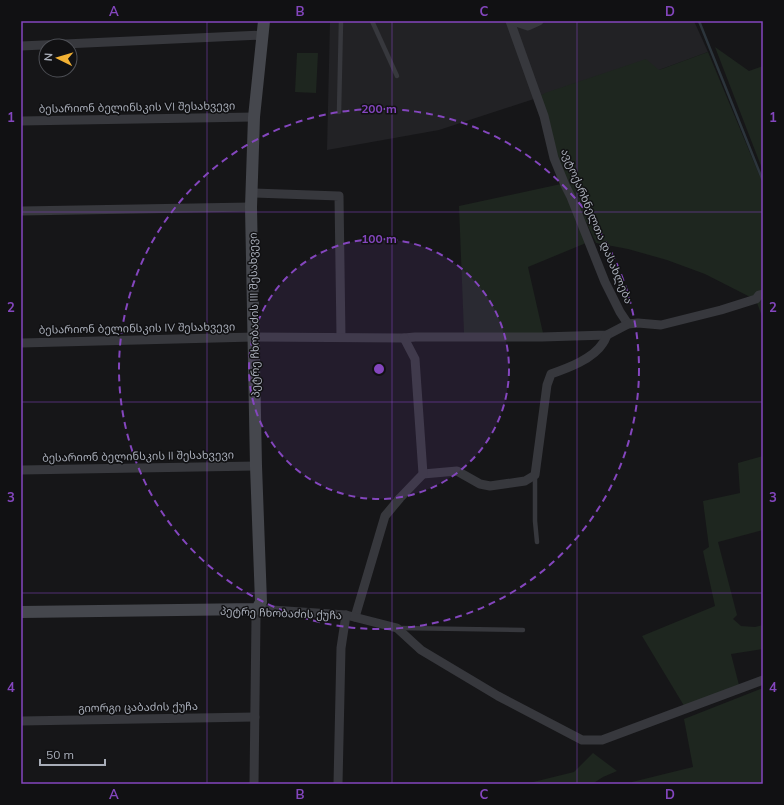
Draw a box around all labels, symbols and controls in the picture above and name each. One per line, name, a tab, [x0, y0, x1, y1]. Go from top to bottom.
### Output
text: A	[109, 3, 119, 19]
text: B	[296, 3, 305, 19]
text: C	[480, 3, 489, 19]
text: D	[665, 3, 675, 19]
north arrow	[38, 38, 78, 78]
text: N	[41, 52, 55, 62]
street label: ბესარიონ ბელინსკის VI შესახვევი	[39, 98, 235, 116]
text: 200 m	[361, 101, 397, 116]
text: 1	[7, 109, 15, 125]
text: 1	[769, 109, 777, 125]
street label: ავტოქარხნელთა დასახლება	[558, 146, 636, 306]
text: 100 m	[361, 231, 397, 246]
street label: პეტრე ჩხობაძის III შესახვევი	[246, 232, 262, 398]
text: 2	[7, 299, 15, 315]
text: 2	[769, 299, 777, 315]
street label: ბესარიონ ბელინსკის IV შესახვევი	[39, 319, 235, 337]
centre of rings	[372, 362, 386, 376]
street label: ბესარიონ ბელინსკის II შესახვევი	[42, 447, 234, 465]
text: 3	[7, 489, 15, 505]
text: 3	[769, 489, 777, 505]
street label: პეტრე ჩხობაძის ქუჩა	[220, 604, 342, 622]
text: 4	[7, 679, 15, 695]
text: 4	[769, 679, 777, 695]
street label: გიორგი ცაბაძის ქუჩა	[78, 699, 198, 715]
scale bar	[40, 741, 105, 767]
text: 50 m	[46, 747, 74, 762]
text: A	[109, 786, 119, 802]
text: B	[296, 786, 305, 802]
text: C	[480, 786, 489, 802]
text: D	[665, 786, 675, 802]

